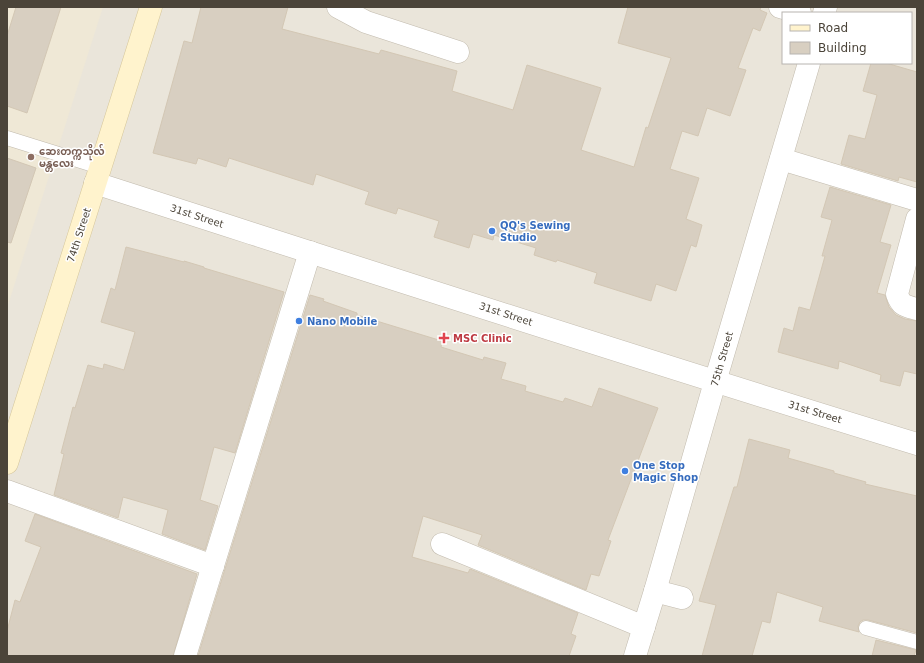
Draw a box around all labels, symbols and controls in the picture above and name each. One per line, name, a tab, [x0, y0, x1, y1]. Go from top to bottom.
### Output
legend	[782, 12, 912, 64]
text: Road	[818, 21, 848, 35]
text: Building	[818, 41, 867, 55]
place label: ဆေးတက္ကသိုလ် မန္တလေး	[39, 144, 105, 172]
marker: ဆေးတက္ကသိုလ် မန္တလေး	[26, 152, 36, 162]
street label: 31st Street	[169, 202, 225, 230]
street label: 74th Street	[65, 206, 93, 264]
place label: QQ's Sewing Studio	[500, 220, 570, 243]
marker: QQ's Sewing Studio	[487, 226, 497, 236]
street label: 31st Street	[478, 300, 534, 328]
marker: Nano Mobile	[294, 316, 304, 326]
place label: Nano Mobile	[307, 316, 377, 327]
street label: 75th Street	[709, 330, 735, 388]
marker: MSC Clinic	[438, 332, 450, 344]
place label: MSC Clinic	[453, 333, 512, 344]
street label: 31st Street	[787, 399, 843, 425]
place label: One Stop Magic Shop	[633, 460, 698, 483]
marker: One Stop Magic Shop	[620, 466, 630, 476]

